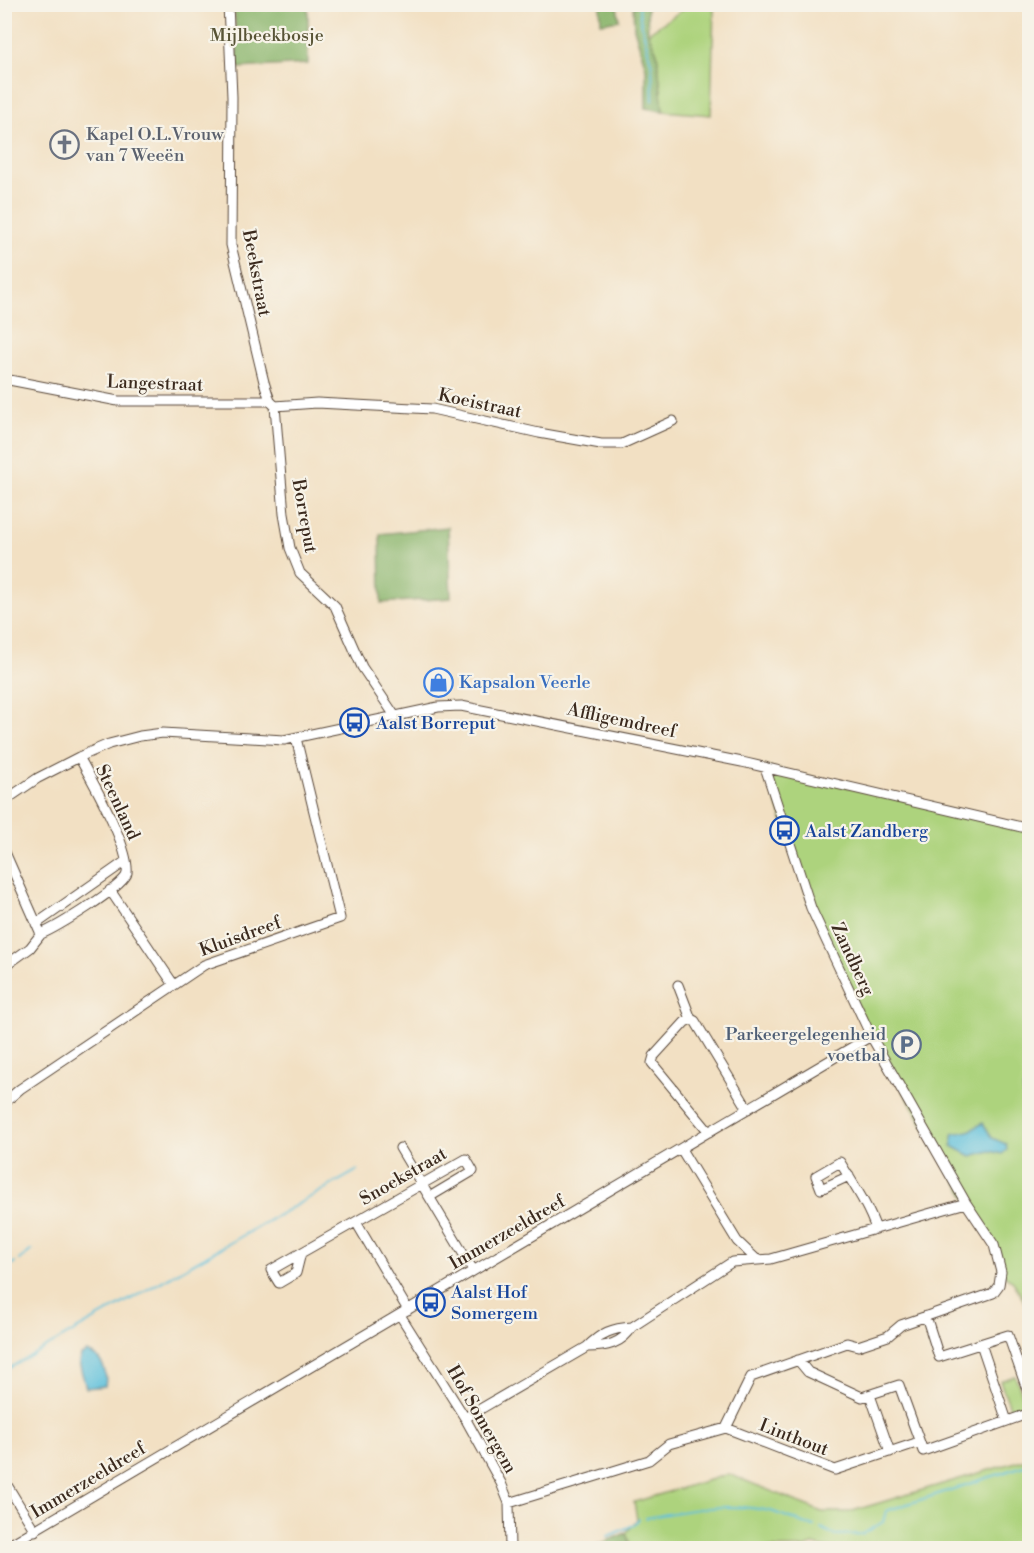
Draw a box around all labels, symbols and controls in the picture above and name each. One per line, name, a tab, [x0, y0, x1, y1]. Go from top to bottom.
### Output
park label: Mijlbeekbosje	[210, 24, 324, 47]
place label: Kapel O.L.Vrouw van 7 Weeën	[85, 123, 224, 167]
church icon: Kapel O.L.Vrouw van 7 Weeën	[49, 128, 81, 160]
street label: Beekstraat	[237, 227, 276, 319]
street label: Langestraat	[106, 370, 204, 397]
street label: Koeistraat	[436, 383, 524, 424]
street label: Borreput	[287, 476, 322, 555]
shop icon: Kapsalon Veerle	[422, 666, 454, 698]
place label: Kapsalon Veerle	[459, 671, 591, 694]
street label: Affligemdreef	[564, 698, 680, 744]
bus stop icon: Aalst Borreput	[339, 707, 371, 739]
place label: Aalst Borreput	[375, 712, 497, 735]
street label: Steenland	[90, 761, 145, 844]
bus stop icon: Aalst Zandberg	[768, 815, 800, 847]
place label: Aalst Zandberg	[804, 820, 929, 843]
street label: Kluisdreef	[196, 911, 285, 962]
street label: Zandberg	[826, 919, 880, 1000]
place label: Parkeergelegenheid voetbal	[725, 1023, 887, 1067]
parking icon: Parkeergelegenheid voetbal	[891, 1028, 923, 1060]
street label: Snoekstraat	[355, 1142, 452, 1211]
street label: Immerzeeldreef	[445, 1189, 571, 1275]
place label: Aalst Hof Somergem	[450, 1281, 538, 1325]
bus stop icon: Aalst Hof Somergem	[414, 1286, 446, 1318]
street label: Hof Somergem	[441, 1361, 522, 1478]
street label: Linthout	[756, 1414, 832, 1461]
street label: Immerzeeldreef	[27, 1436, 151, 1524]

